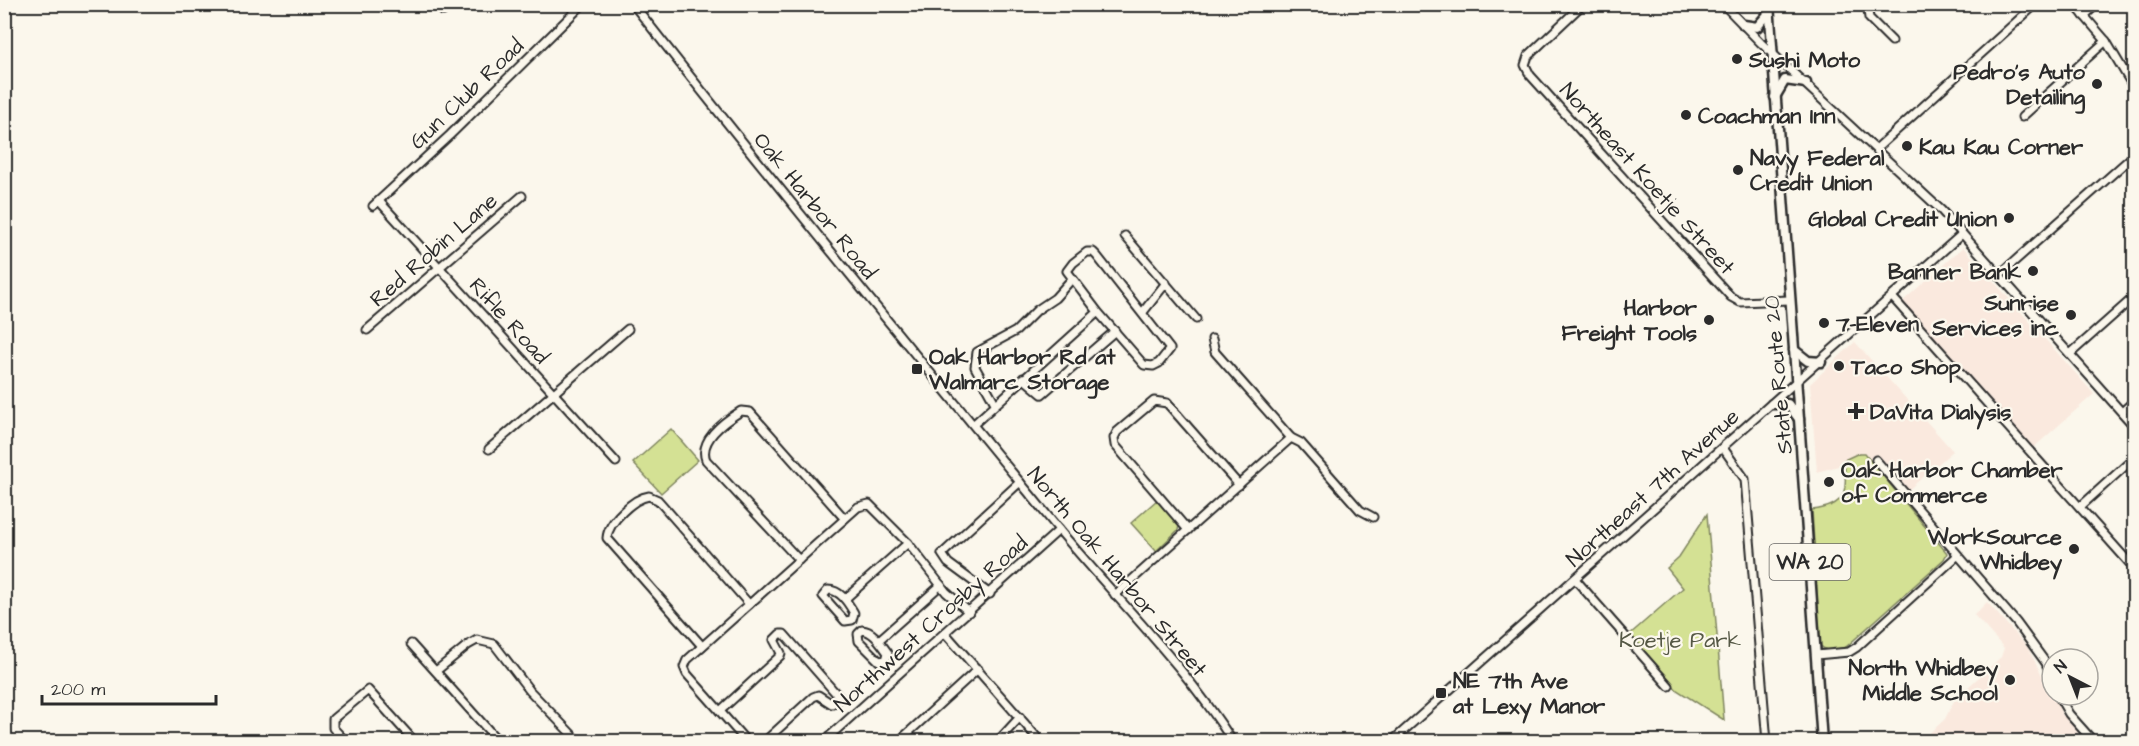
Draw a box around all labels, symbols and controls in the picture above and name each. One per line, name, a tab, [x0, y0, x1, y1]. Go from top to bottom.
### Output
street label: Gun Club Road	[403, 31, 531, 157]
place label: Sushi Moto	[1748, 45, 1861, 76]
marker: Sushi Moto	[1730, 52, 1744, 66]
place label: Pedro’s Auto Detailing	[1953, 57, 2086, 114]
street label: Northeast Koetje Street	[1552, 76, 1742, 282]
marker: Pedro’s Auto Detailing	[2090, 77, 2104, 91]
place label: Coachman Inn	[1698, 101, 1835, 132]
marker: Coachman Inn	[1679, 108, 1693, 122]
street label: Oak Harbor Road	[746, 126, 884, 286]
place label: Kau Kau Corner	[1919, 132, 2084, 163]
marker: Kau Kau Corner	[1900, 139, 1914, 153]
place label: Navy Federal Credit Union	[1750, 143, 1885, 199]
marker: Navy Federal Credit Union	[1731, 163, 1745, 177]
street label: Red Robin Lane	[363, 186, 505, 314]
place label: Global Credit Union	[1808, 204, 1997, 235]
marker: Global Credit Union	[2002, 211, 2016, 225]
place label: Banner Bank	[1888, 257, 2021, 288]
marker: Banner Bank	[2026, 264, 2040, 278]
street label: Rifle Road	[462, 271, 556, 371]
place label: Sunrise Services inc	[1931, 288, 2059, 344]
place label: Harbor Freight Tools	[1561, 293, 1698, 350]
street label: State Route 20	[1756, 294, 1801, 455]
marker: Sunrise Services inc	[2064, 308, 2078, 322]
place label: 7-Eleven	[1835, 309, 1919, 340]
marker: Harbor Freight Tools	[1702, 313, 1716, 327]
marker: 7-Eleven	[1817, 316, 1831, 330]
place label: Oak Harbor Rd at Walmarc Storage	[928, 342, 1117, 399]
place label: Taco Shop	[1850, 352, 1961, 383]
marker: Taco Shop	[1832, 359, 1846, 373]
marker: Oak Harbor Rd at Walmarc Storage	[910, 362, 924, 376]
place label: DaVita Dialysis	[1870, 397, 2011, 430]
street label: Northeast 7th Avenue	[1560, 402, 1747, 574]
marker: DaVita Dialysis	[1847, 402, 1865, 420]
place label: Oak Harbor Chamber of Commerce	[1841, 455, 2064, 511]
street label: North Oak Harbor Street	[1020, 460, 1214, 684]
marker: Oak Harbor Chamber of Commerce	[1822, 475, 1836, 489]
place label: WorkSource Whidbey	[1927, 522, 2063, 580]
street label: Northwest Crosby Road	[827, 528, 1035, 720]
marker: WorkSource Whidbey	[2067, 542, 2081, 556]
road number: WA 20	[1770, 544, 1850, 580]
park label: Koetje Park	[1619, 625, 1741, 656]
north arrow	[2040, 647, 2100, 707]
place label: North Whidbey Middle School	[1849, 653, 1999, 709]
text: N	[2050, 655, 2072, 678]
place label: NE 7th Ave at Lexy Manor	[1452, 666, 1606, 724]
scale bar	[42, 668, 216, 706]
marker: North Whidbey Middle School	[2003, 673, 2017, 687]
text: 200 m	[51, 677, 105, 702]
marker: NE 7th Ave at Lexy Manor	[1434, 686, 1448, 700]

